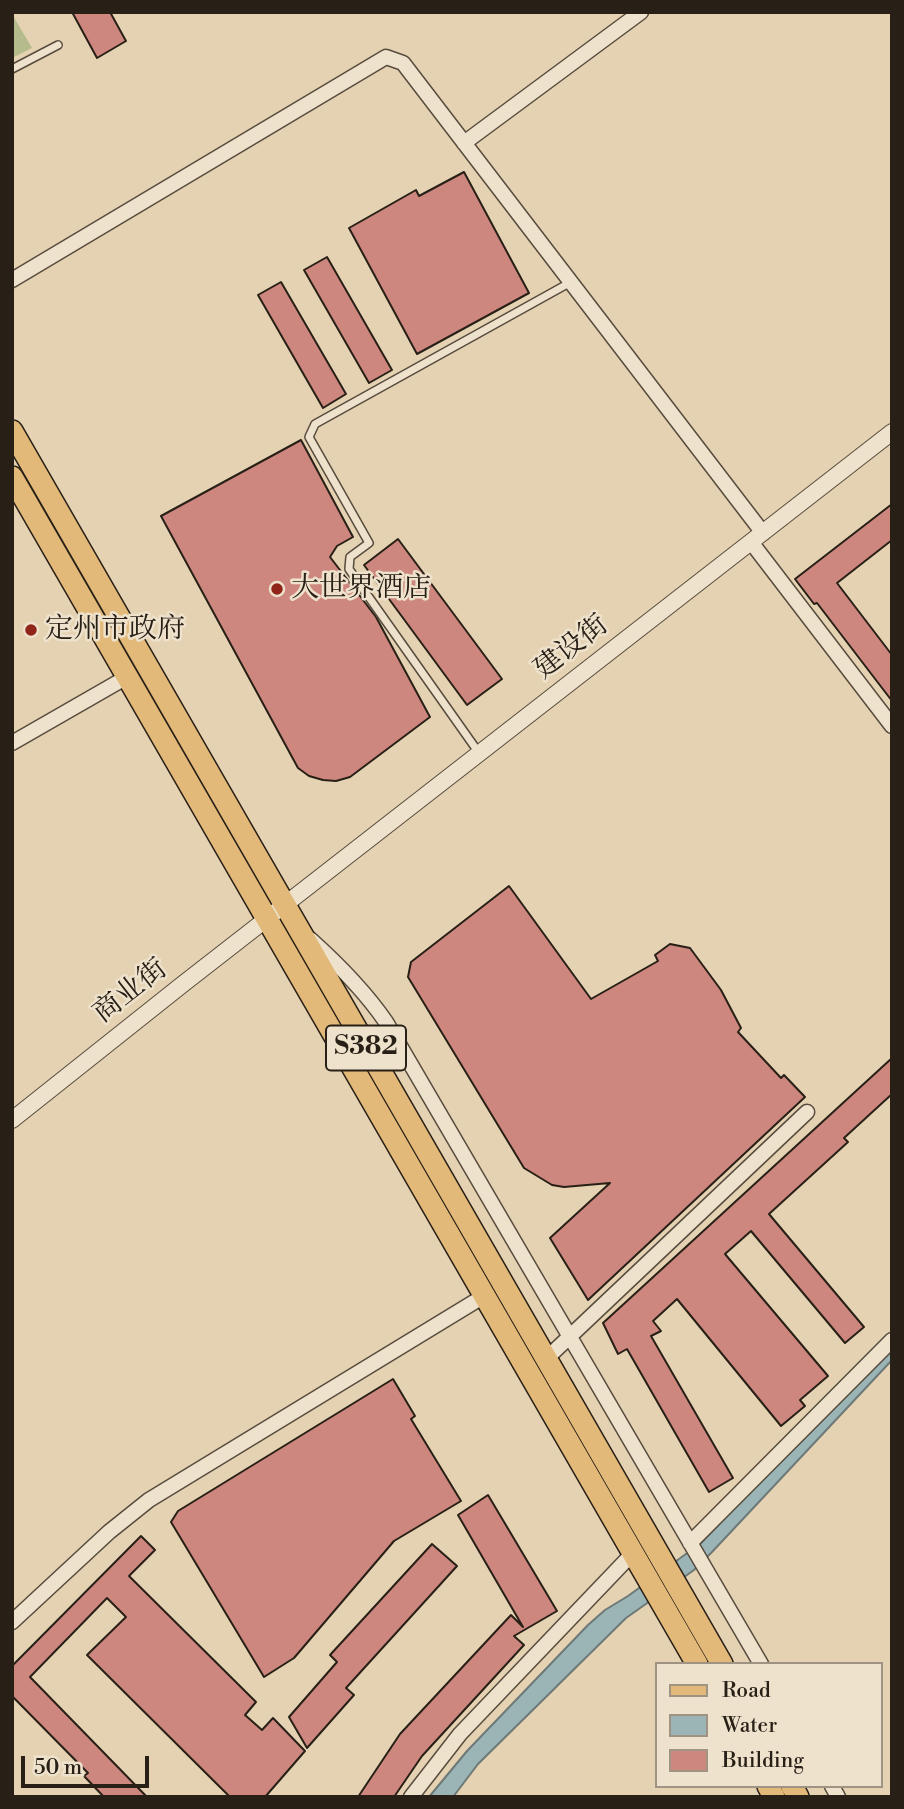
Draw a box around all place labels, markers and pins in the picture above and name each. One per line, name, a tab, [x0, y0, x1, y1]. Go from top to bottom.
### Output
place label: 大世界酒店	[291, 572, 431, 606]
marker: 大世界酒店	[269, 581, 285, 597]
place label: 定州市政府	[45, 613, 185, 647]
marker: 定州市政府	[23, 622, 39, 638]

